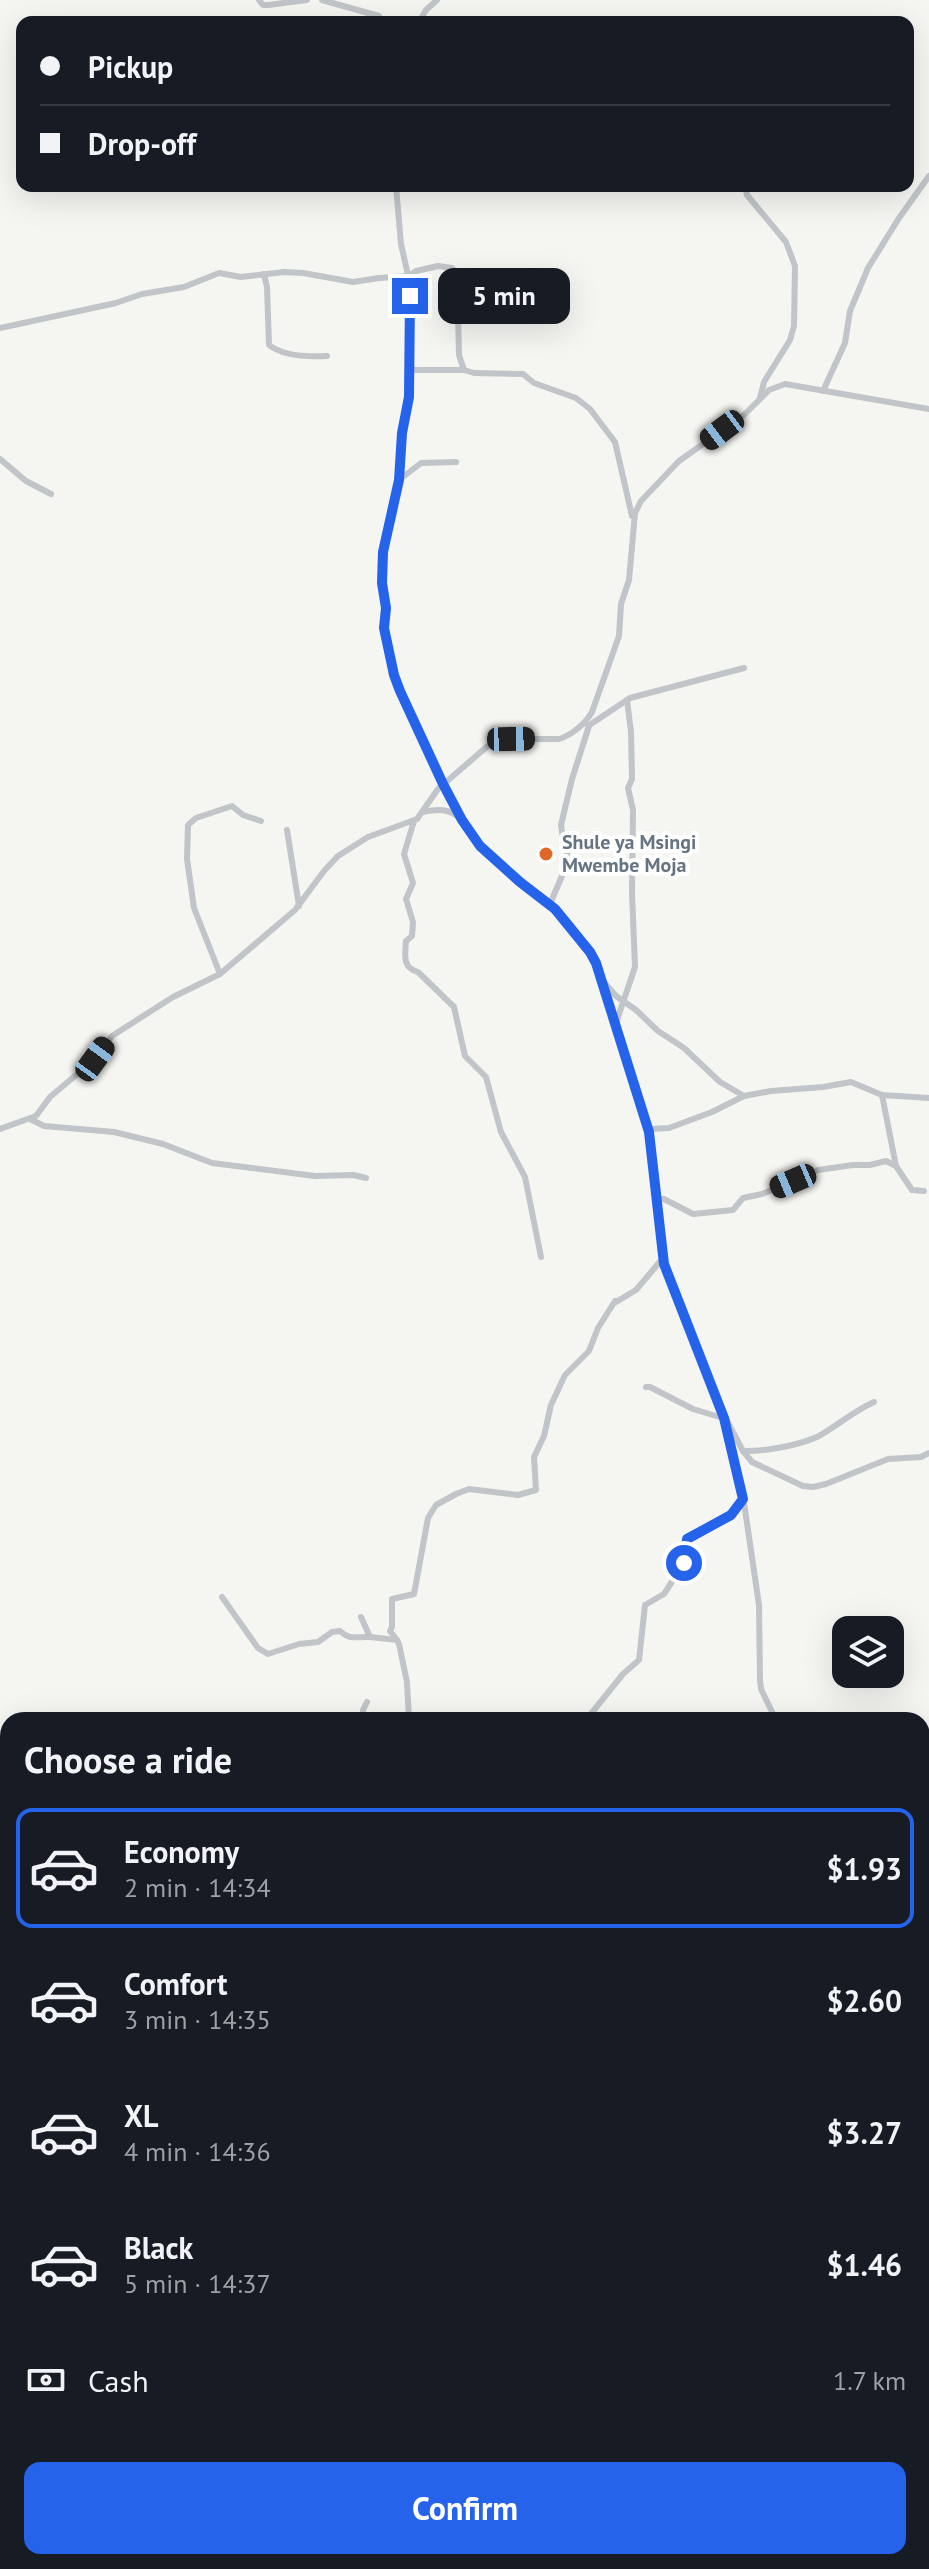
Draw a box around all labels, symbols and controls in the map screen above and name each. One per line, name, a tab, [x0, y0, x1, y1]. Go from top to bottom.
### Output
text: Pickup	[88, 47, 173, 86]
text: Drop-off	[88, 124, 196, 163]
callout: 5 min	[438, 268, 570, 324]
route end	[392, 278, 428, 314]
text: 5 min	[472, 279, 536, 312]
car	[696, 406, 748, 454]
car	[487, 727, 535, 751]
place label: Shule ya Msingi Mwembe Moja	[562, 829, 696, 878]
marker: Shule ya Msingi Mwembe Moja	[537, 845, 555, 863]
car	[71, 1033, 119, 1085]
car	[766, 1161, 820, 1201]
route start	[666, 1545, 702, 1581]
map controls	[832, 1616, 904, 1688]
button: layers	[832, 1616, 904, 1688]
text: Choose a ride	[24, 1736, 232, 1783]
icon: car	[28, 1832, 100, 1904]
text: Economy	[124, 1832, 239, 1871]
text: $1.93	[827, 1849, 902, 1888]
text: 2 min · 14:34	[124, 1871, 271, 1904]
icon: car	[28, 1964, 100, 2036]
text: Comfort	[124, 1964, 227, 2003]
text: $2.60	[827, 1981, 902, 2020]
text: 3 min · 14:35	[124, 2003, 271, 2036]
icon: car	[28, 2096, 100, 2168]
text: XL	[124, 2096, 158, 2135]
text: $3.27	[827, 2113, 902, 2152]
text: 4 min · 14:36	[124, 2135, 271, 2168]
icon: car	[28, 2228, 100, 2300]
text: Black	[124, 2228, 193, 2267]
text: $1.46	[827, 2245, 902, 2284]
text: 5 min · 14:37	[124, 2267, 271, 2300]
icon: cash	[24, 2358, 68, 2402]
text: Cash	[88, 2361, 149, 2400]
text: 1.7 km	[833, 2364, 906, 2397]
button: Confirm	[24, 2462, 906, 2554]

